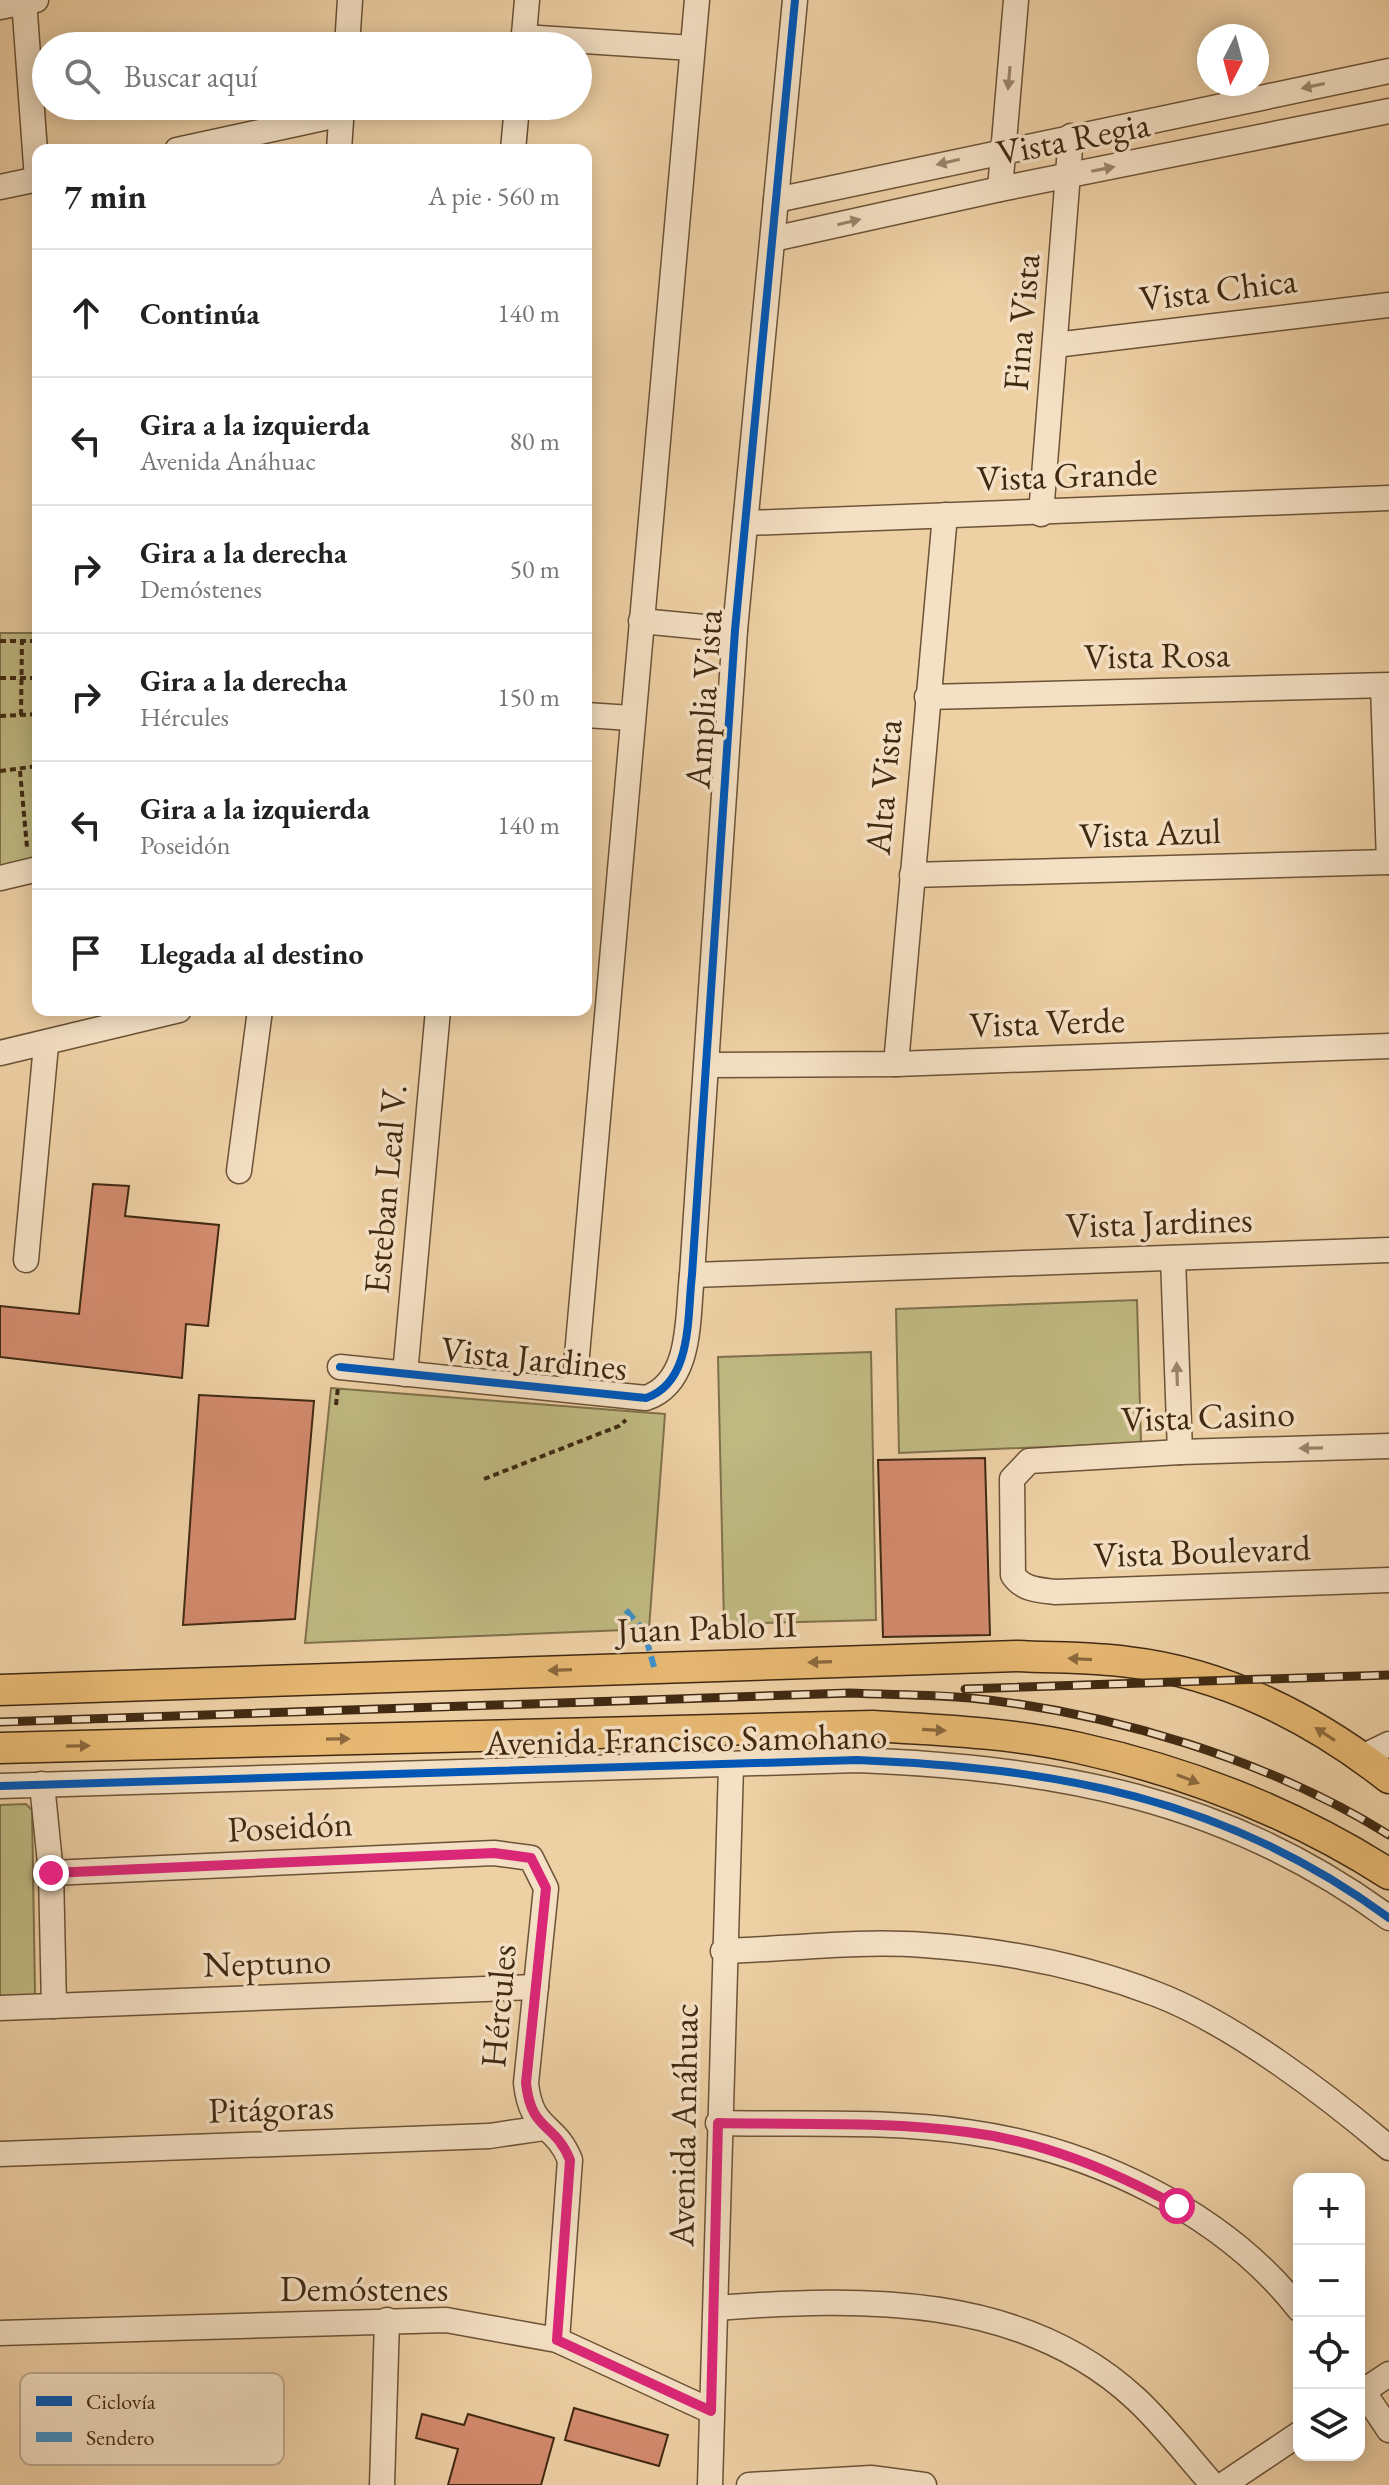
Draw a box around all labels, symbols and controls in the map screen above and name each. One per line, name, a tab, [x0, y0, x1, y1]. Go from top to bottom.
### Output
north arrow	[1197, 24, 1269, 96]
search box	[32, 32, 592, 120]
icon: search	[60, 54, 104, 98]
text: Buscar aquí	[124, 57, 258, 96]
one-way arrow	[1002, 66, 1015, 91]
one-way arrow	[1300, 81, 1325, 93]
street label: Vista Regia	[992, 100, 1154, 176]
one-way arrow	[936, 156, 961, 169]
one-way arrow	[1091, 162, 1116, 174]
text: 7 min	[64, 174, 147, 218]
text: A pie · 560 m	[428, 179, 560, 213]
one-way arrow	[836, 215, 861, 228]
street label: Fina Vista	[992, 251, 1050, 392]
street label: Vista Chica	[1137, 256, 1300, 322]
icon: ahead	[64, 291, 108, 335]
text: Continúa	[140, 294, 260, 333]
text: 140 m	[497, 296, 560, 330]
text: Gira a la izquierda	[140, 405, 370, 444]
icon: left	[64, 419, 108, 463]
text: 80 m	[510, 424, 560, 458]
text: Avenida Anáhuac	[140, 444, 316, 478]
street label: Vista Grande	[976, 448, 1158, 502]
text: Gira a la derecha	[140, 533, 347, 572]
icon: right	[64, 547, 108, 591]
text: 50 m	[510, 552, 560, 586]
text: Demóstenes	[140, 572, 262, 606]
street label: Amplia Vista	[673, 607, 733, 791]
street label: Vista Rosa	[1083, 630, 1231, 680]
text: Gira a la derecha	[140, 661, 347, 700]
icon: right	[64, 675, 108, 719]
text: 150 m	[497, 680, 560, 714]
text: Hércules	[140, 700, 229, 734]
street label: Alta Vista	[854, 717, 912, 858]
text: Gira a la izquierda	[140, 789, 370, 828]
icon: left	[64, 803, 108, 847]
street label: Vista Azul	[1078, 807, 1222, 859]
text: 140 m	[497, 808, 560, 842]
text: Poseidón	[140, 828, 231, 862]
icon: arrive	[64, 931, 108, 975]
text: Llegada al destino	[140, 934, 364, 973]
street label: Vista Verde	[968, 996, 1126, 1048]
street label: Esteban Leal V.	[352, 1082, 418, 1296]
street label: Vista Jardines	[1065, 1195, 1253, 1249]
street label: Vista Jardines	[438, 1325, 630, 1391]
one-way arrow	[1171, 1361, 1184, 1386]
street label: Vista Casino	[1120, 1389, 1296, 1443]
one-way arrow	[1298, 1442, 1323, 1455]
street label: Vista Boulevard	[1093, 1524, 1312, 1578]
street label: Juan Pablo II	[613, 1600, 798, 1654]
one-way arrow	[1067, 1652, 1092, 1665]
one-way arrow	[807, 1655, 832, 1668]
one-way arrow	[547, 1664, 572, 1677]
street label: Avenida Francisco Samohano	[483, 1712, 888, 1766]
one-way arrow	[922, 1724, 947, 1737]
one-way arrow	[1314, 1727, 1336, 1741]
one-way arrow	[326, 1733, 351, 1746]
one-way arrow	[66, 1740, 91, 1752]
one-way arrow	[1176, 1773, 1200, 1785]
street label: Poseidón	[226, 1799, 354, 1853]
route end	[33, 1855, 69, 1891]
street label: Neptuno	[202, 1936, 332, 1988]
street label: Hércules	[469, 1943, 527, 2069]
street label: Avenida Anáhuac	[657, 2003, 709, 2248]
street label: Pitágoras	[207, 2082, 335, 2134]
map controls	[1293, 2173, 1365, 2461]
button: +	[1293, 2173, 1365, 2245]
route start	[1159, 2188, 1195, 2224]
button: −	[1293, 2245, 1365, 2317]
street label: Demóstenes	[280, 2265, 448, 2312]
button: locate	[1293, 2317, 1365, 2389]
legend	[20, 2373, 284, 2465]
text: Ciclovía	[86, 2387, 156, 2416]
button: layers	[1293, 2389, 1365, 2461]
text: Sendero	[86, 2423, 154, 2452]

